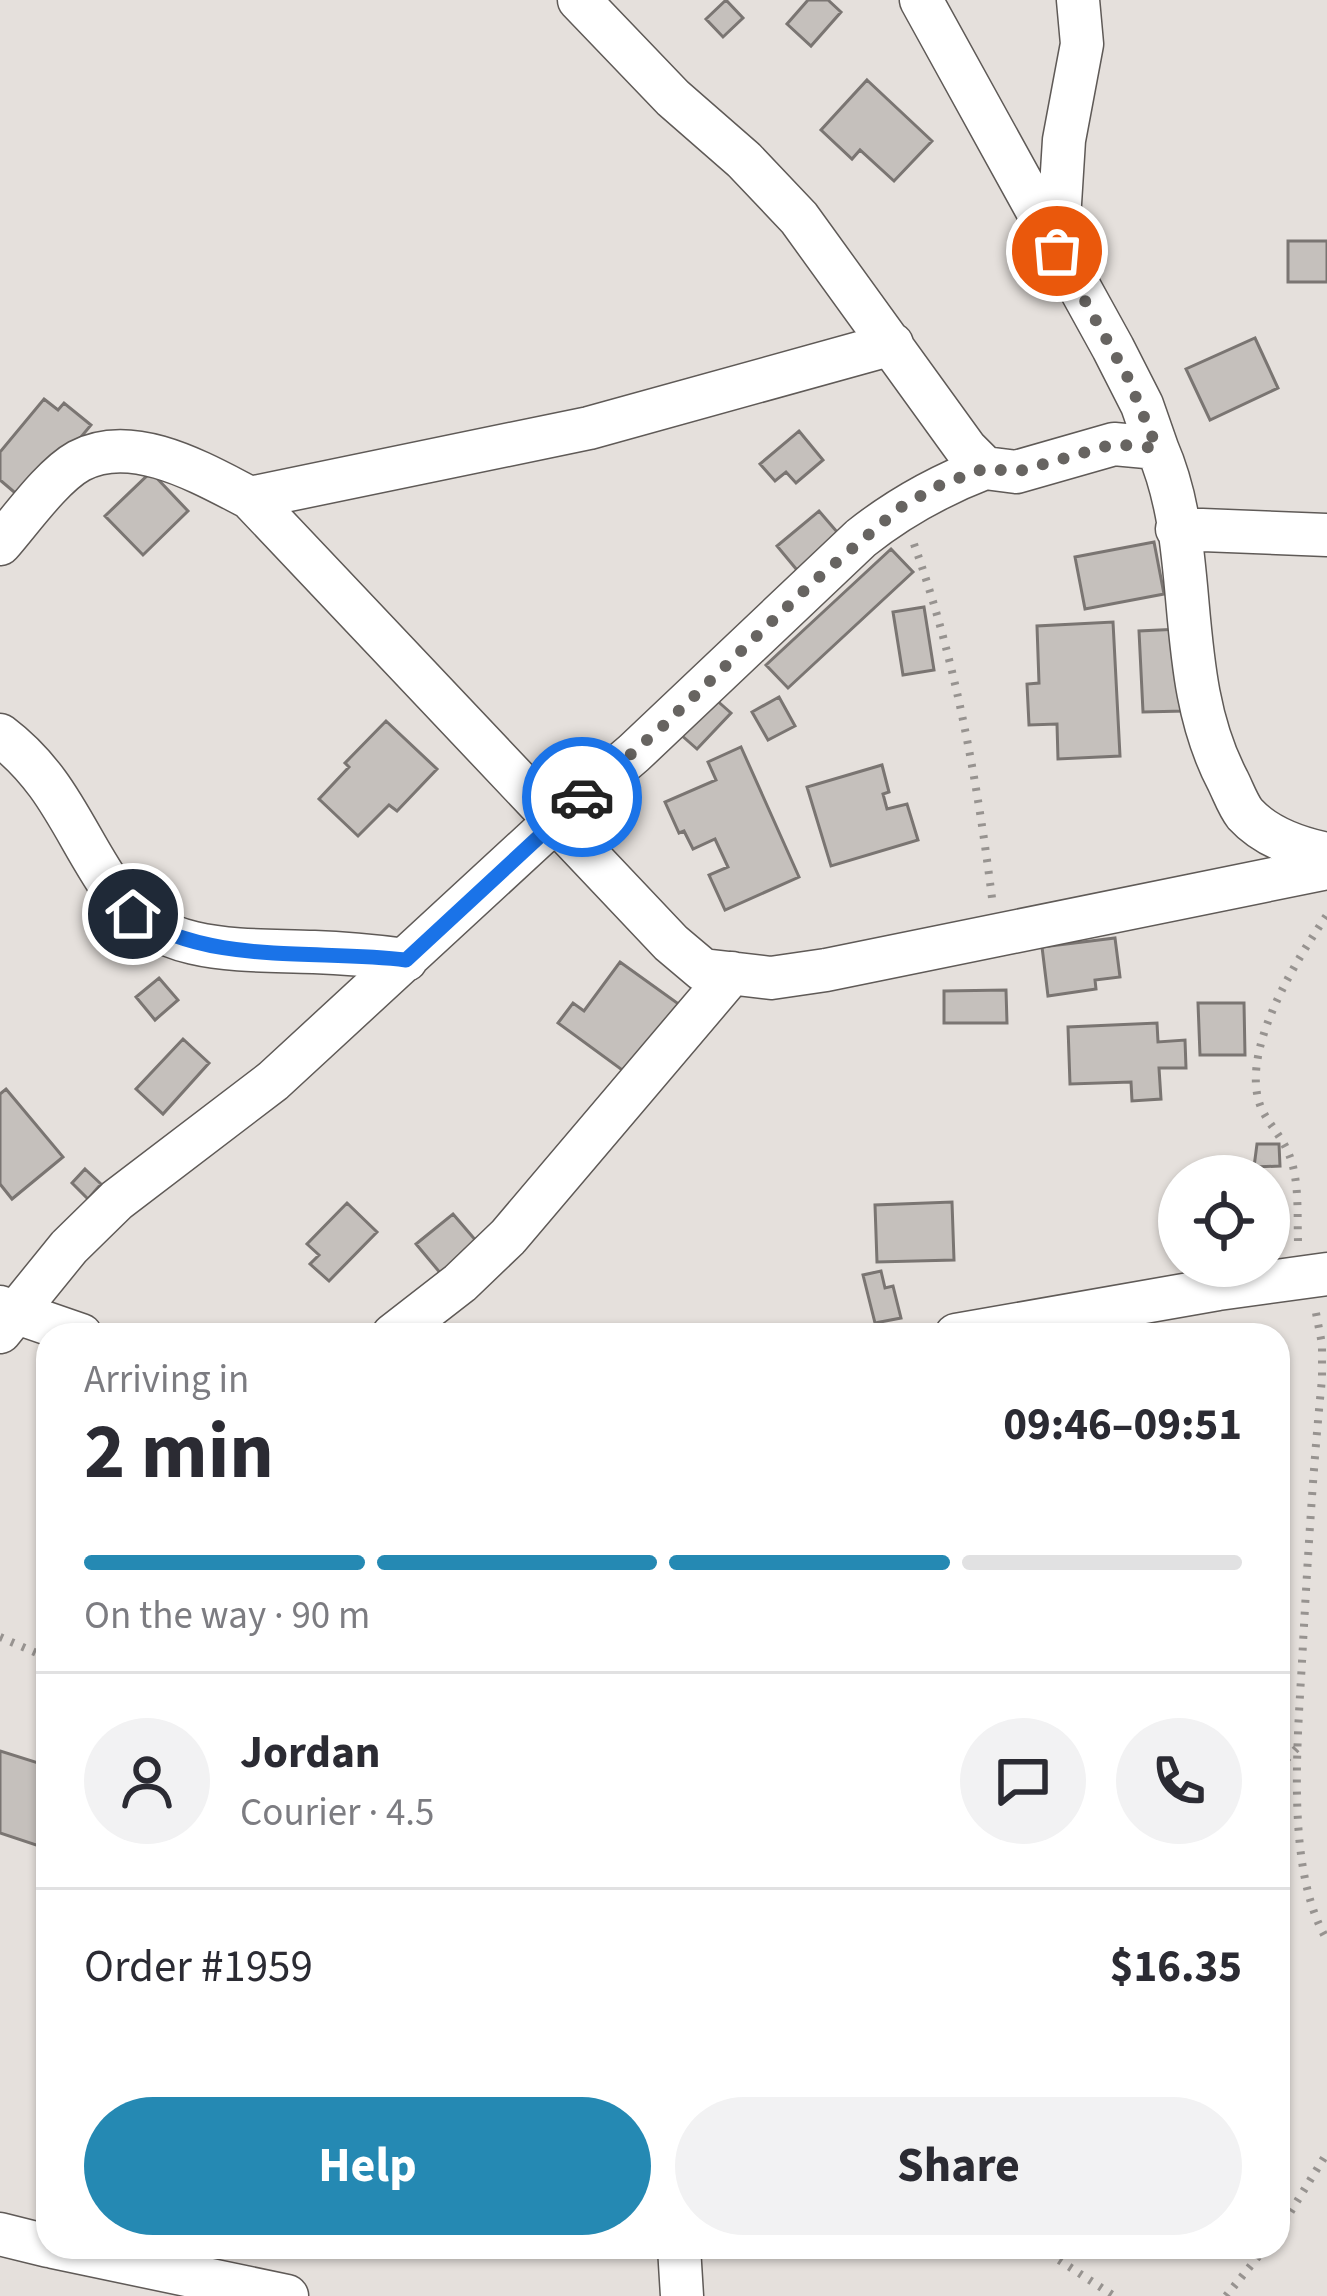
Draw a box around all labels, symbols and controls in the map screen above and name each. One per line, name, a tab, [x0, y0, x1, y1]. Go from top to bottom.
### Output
pin	[1006, 200, 1108, 302]
icon: bag	[1024, 218, 1090, 284]
courier	[522, 737, 642, 857]
icon: car	[549, 764, 615, 830]
pin	[82, 863, 184, 965]
icon: home	[100, 881, 166, 947]
map controls	[1158, 1155, 1290, 1287]
button: locate	[1158, 1155, 1290, 1287]
text: Arriving in	[84, 1352, 249, 1408]
text: 09:46–09:51	[1003, 1393, 1242, 1457]
text: 2 min	[84, 1397, 274, 1508]
text: On the way · 90 m	[84, 1588, 370, 1644]
button: person	[84, 1718, 210, 1844]
button: chat	[960, 1718, 1086, 1844]
button: phone	[1116, 1718, 1242, 1844]
text: Jordan	[240, 1721, 381, 1785]
text: Courier · 4.5	[240, 1785, 434, 1841]
text: Order #1959	[84, 1935, 313, 1999]
text: $16.35	[1110, 1935, 1242, 1999]
button: Help	[84, 2097, 651, 2235]
button: Share	[675, 2097, 1242, 2235]

